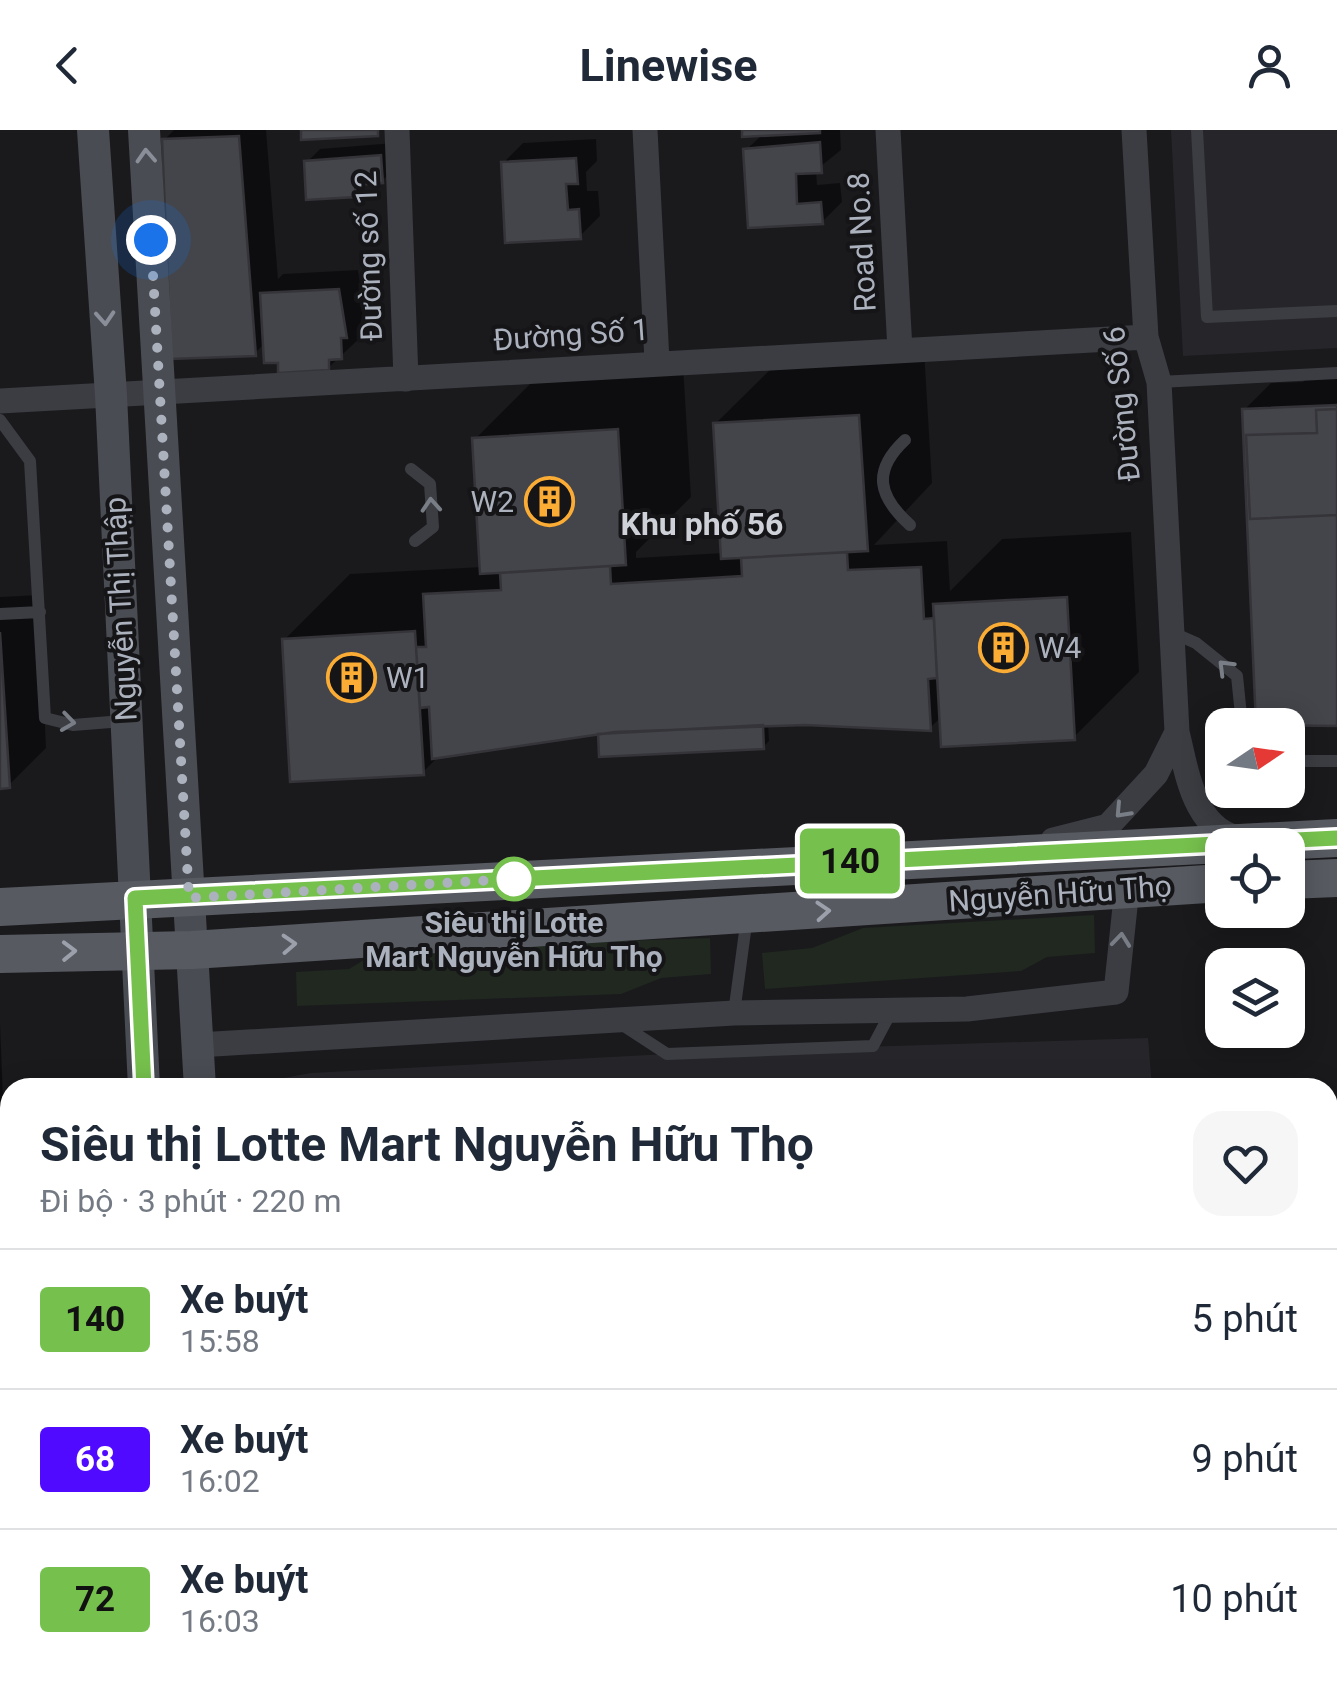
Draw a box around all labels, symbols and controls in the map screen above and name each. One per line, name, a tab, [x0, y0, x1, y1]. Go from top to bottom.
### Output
icon: back	[40, 38, 95, 93]
icon: person	[1242, 38, 1297, 93]
text: Linewise	[579, 39, 758, 92]
one-way arrow	[136, 148, 157, 164]
street label: Đường số 12	[348, 170, 389, 342]
street label: Road No.8	[840, 171, 883, 313]
your location	[126, 215, 176, 265]
one-way arrow	[94, 310, 115, 326]
street label: Đường Số 1	[492, 312, 650, 357]
street label: Đường Số 6	[1096, 325, 1147, 483]
building icon: W2	[523, 476, 575, 528]
place label: W2	[471, 484, 514, 519]
street label: Nguyễn Thị Thập	[97, 496, 144, 722]
one-way arrow	[421, 496, 442, 512]
district label: Khu phố 56	[621, 505, 783, 543]
building icon: W4	[977, 622, 1029, 674]
place label: W4	[1038, 630, 1082, 665]
building icon: W1	[325, 652, 377, 704]
place label: W1	[386, 660, 429, 695]
one-way arrow	[1219, 660, 1237, 678]
north arrow	[1205, 708, 1305, 808]
map controls	[1205, 708, 1305, 1048]
one-way arrow	[60, 710, 76, 731]
one-way arrow	[1116, 799, 1134, 818]
line badge: 140	[792, 828, 908, 894]
button: locate	[1205, 828, 1305, 928]
text: 140	[820, 841, 880, 882]
marker: Siêu thị Lotte Mart Nguyễn Hữu Thọ	[493, 858, 535, 900]
street label: Nguyễn Hữu Thọ	[947, 868, 1173, 919]
one-way arrow	[816, 901, 832, 923]
place label: Siêu thị Lotte Mart Nguyễn Hữu Thọ	[365, 905, 663, 974]
one-way arrow	[1110, 932, 1131, 948]
one-way arrow	[282, 934, 298, 955]
one-way arrow	[61, 940, 77, 961]
button: layers	[1205, 948, 1305, 1048]
button: heart	[1193, 1111, 1298, 1216]
text: Siêu thị Lotte Mart Nguyễn Hữu Thọ	[40, 1116, 814, 1173]
text: Đi bộ · 3 phút · 220 m	[40, 1182, 341, 1220]
text: Xe buýt	[180, 1278, 308, 1322]
text: 5 phút	[1192, 1297, 1298, 1341]
text: 140	[65, 1299, 125, 1340]
text: 15:58	[180, 1322, 260, 1360]
text: Xe buýt	[180, 1418, 308, 1462]
text: 9 phút	[1192, 1437, 1298, 1481]
text: 68	[75, 1439, 115, 1480]
text: 16:02	[180, 1462, 260, 1500]
text: Xe buýt	[180, 1558, 308, 1602]
text: 10 phút	[1170, 1577, 1298, 1621]
text: 72	[75, 1579, 115, 1620]
text: 16:03	[180, 1602, 260, 1640]

